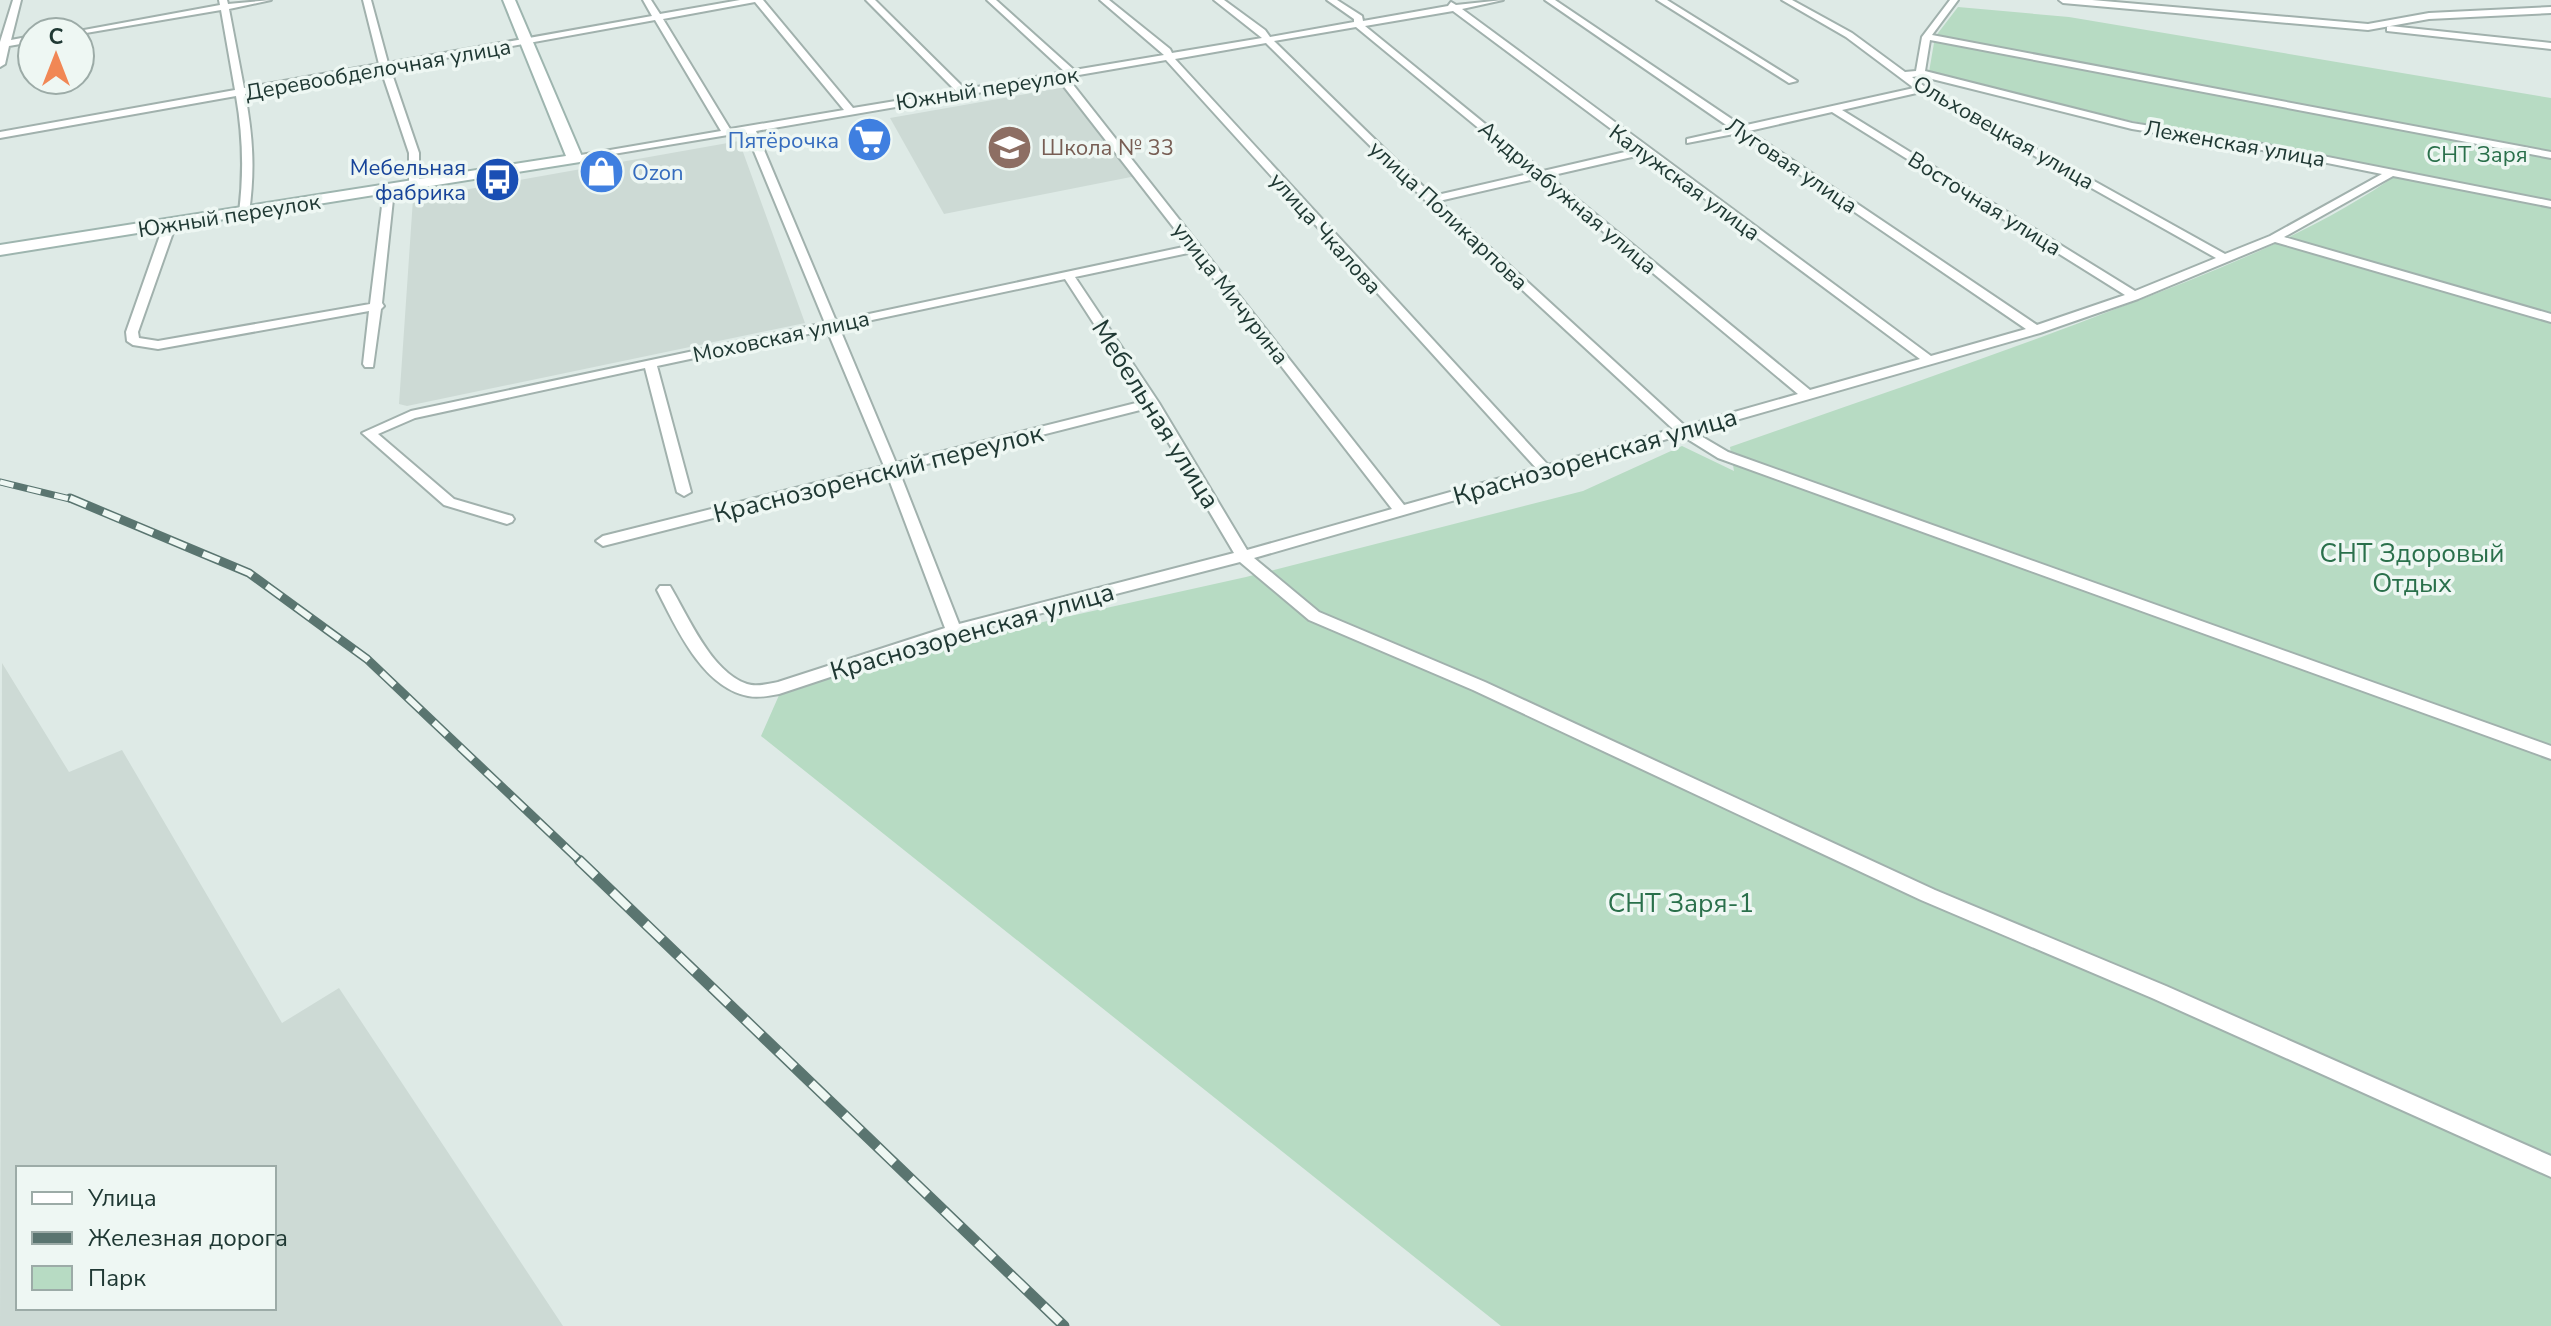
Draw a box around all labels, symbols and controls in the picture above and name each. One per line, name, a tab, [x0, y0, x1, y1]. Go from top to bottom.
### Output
north arrow	[16, 16, 96, 96]
text: С	[49, 22, 64, 52]
street label: Деревообделочная улица	[243, 32, 513, 108]
street label: Южный переулок	[894, 60, 1081, 118]
street label: Ольховецкая улица	[1907, 69, 2100, 197]
street label: Луговая улица	[1720, 111, 1863, 221]
street label: Леженская улица	[2142, 113, 2328, 175]
street label: Андриабужная улица	[1472, 114, 1663, 281]
supermarket icon: Пятёрочка	[846, 116, 894, 164]
street label: Калужская улица	[1603, 118, 1766, 248]
school or university icon: Школа № 33	[986, 123, 1034, 171]
place label: Пятёрочка	[728, 126, 839, 156]
place label: Школа № 33	[1041, 133, 1174, 163]
street label: улица Поликарпова	[1362, 134, 1534, 297]
park label: СНТ Заря	[2426, 140, 2528, 170]
street label: Восточная улица	[1902, 145, 2067, 263]
shop icon: Ozon	[577, 148, 625, 196]
place label: Мебельная фабрика	[350, 153, 466, 208]
bus stop icon: Мебельная фабрика	[473, 156, 521, 204]
place label: Ozon	[632, 158, 684, 188]
street label: улица Чкалова	[1262, 166, 1388, 301]
street label: Южный переулок	[136, 187, 323, 245]
street label: улица Мичурина	[1165, 216, 1295, 371]
street label: Моховская улица	[690, 304, 872, 370]
street label: Мебельная улица	[1083, 313, 1228, 515]
street label: Краснозоренская улица	[1449, 399, 1741, 514]
street label: Краснозоренский переулок	[710, 415, 1047, 531]
park label: СНТ Здоровый Отдых	[2320, 536, 2504, 601]
street label: Краснозоренская улица	[826, 574, 1118, 689]
park label: СНТ Заря-1	[1608, 886, 1754, 921]
legend	[16, 1166, 276, 1310]
text: Улица	[87, 1182, 157, 1214]
text: Железная дорога	[88, 1222, 288, 1254]
text: Парк	[88, 1262, 146, 1294]

